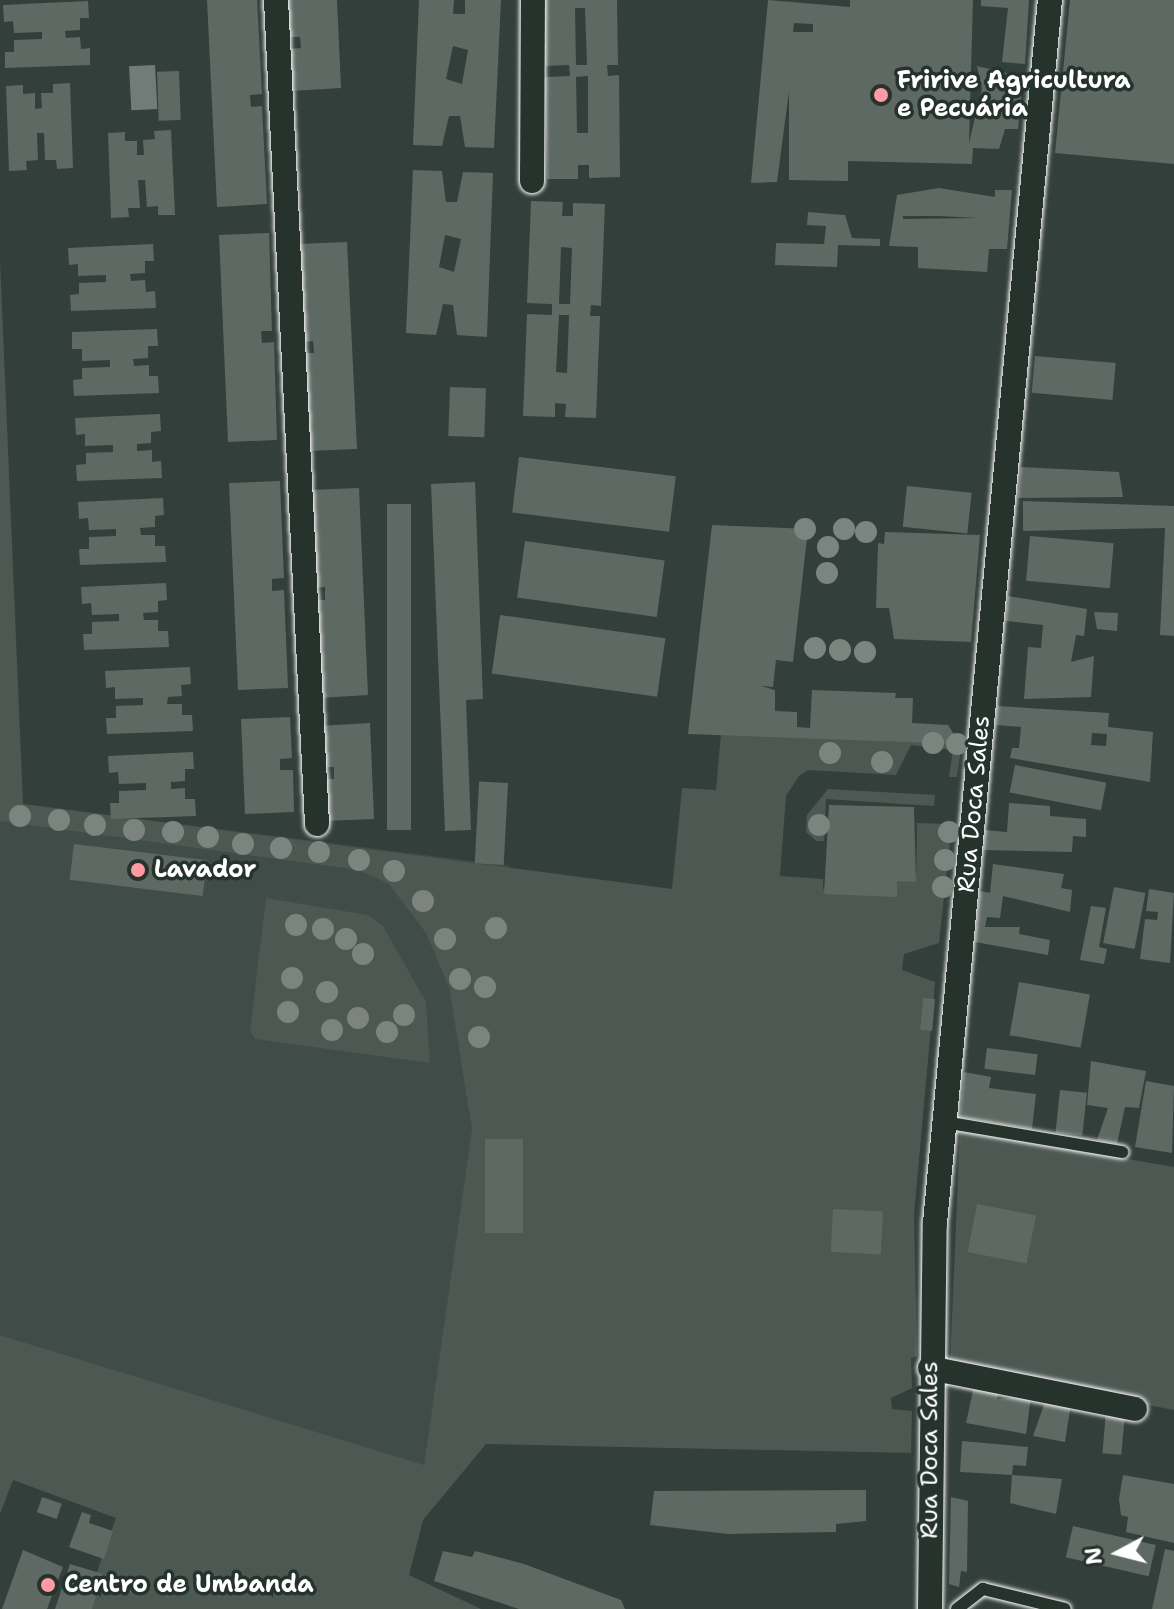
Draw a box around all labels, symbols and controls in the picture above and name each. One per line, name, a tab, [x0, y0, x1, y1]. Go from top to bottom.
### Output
place label: Fririve Agricultura e Pecuária	[897, 67, 1131, 123]
marker: Fririve Agricultura e Pecuária	[872, 86, 890, 104]
street label: Rua Doca Sales	[952, 714, 996, 894]
place label: Lavador	[154, 856, 257, 884]
marker: Lavador	[129, 861, 147, 879]
street label: Rua Doca Sales	[916, 1361, 944, 1539]
north arrow	[1078, 1513, 1158, 1593]
text: N	[1078, 1546, 1109, 1566]
place label: Centro de Umbanda	[64, 1571, 314, 1599]
marker: Centro de Umbanda	[39, 1576, 57, 1594]

